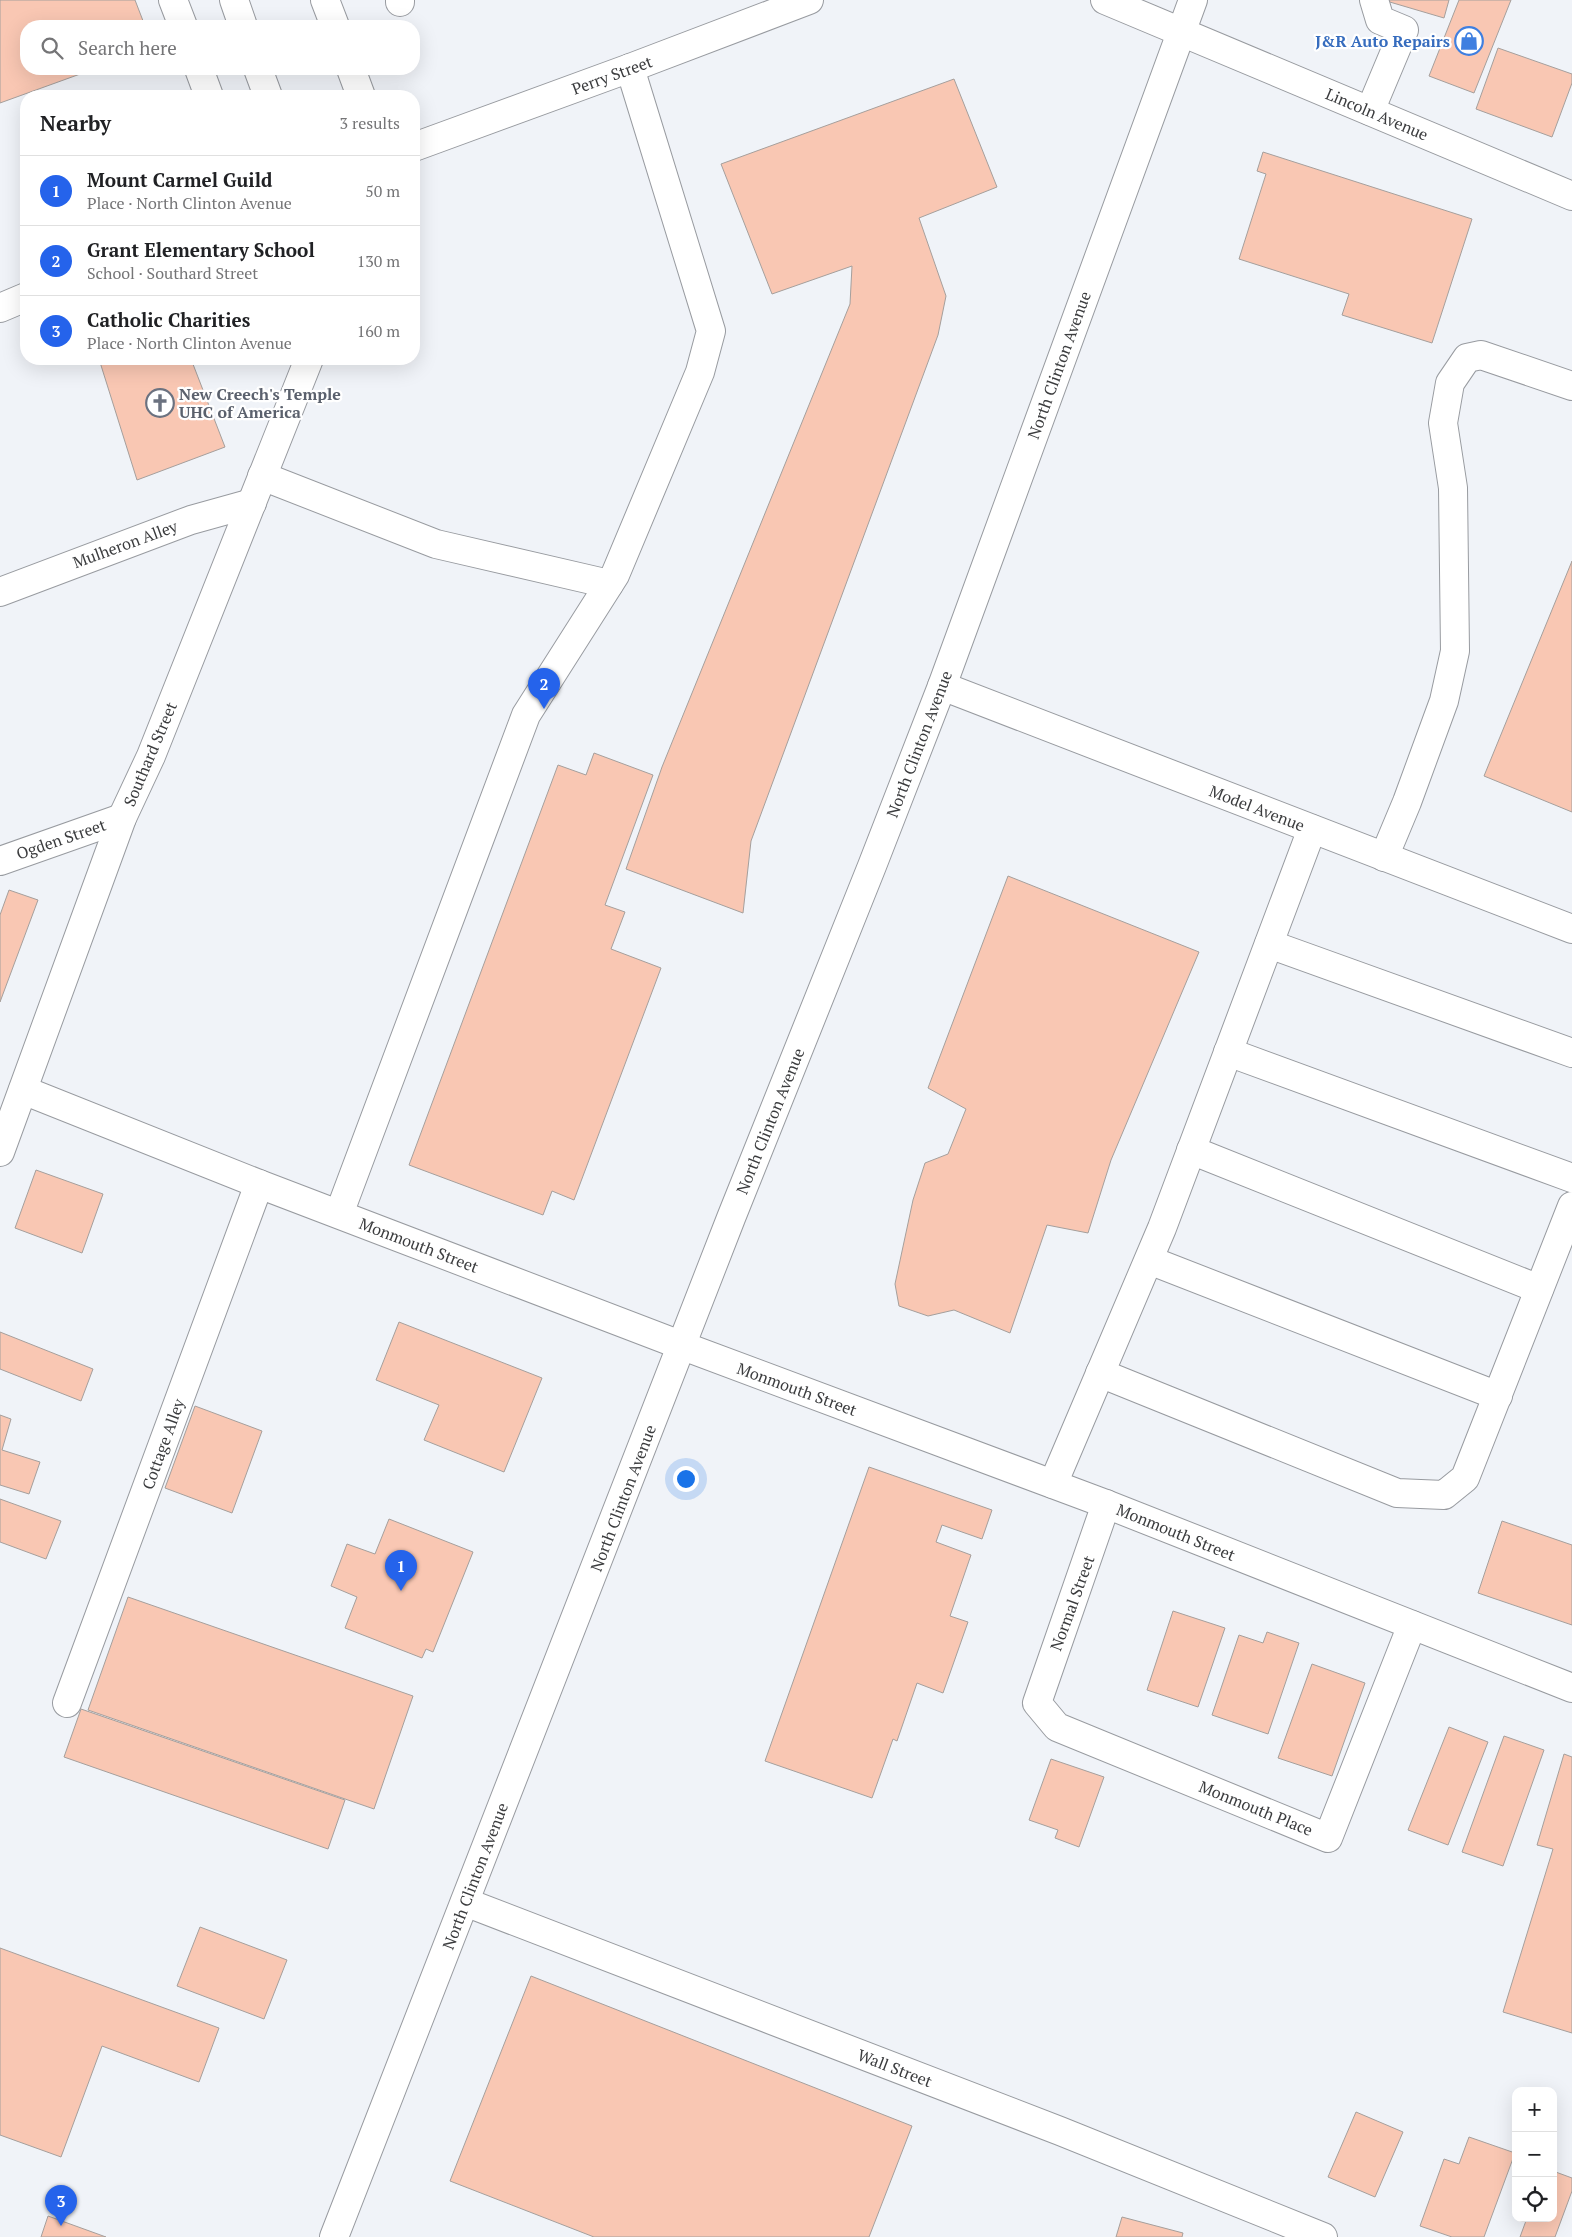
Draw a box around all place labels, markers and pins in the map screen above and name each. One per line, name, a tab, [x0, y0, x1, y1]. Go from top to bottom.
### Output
shop icon: J&R Auto Repairs	[1454, 26, 1484, 56]
place label: J&R Auto Repairs	[1315, 30, 1450, 52]
place label: New Creech's Temple UHC of America	[179, 383, 341, 423]
church icon: New Creech's Temple UHC of America	[145, 388, 175, 418]
pin: 2	[528, 668, 560, 709]
pin: 1	[385, 1550, 417, 1591]
pin: 3	[45, 2185, 77, 2226]

